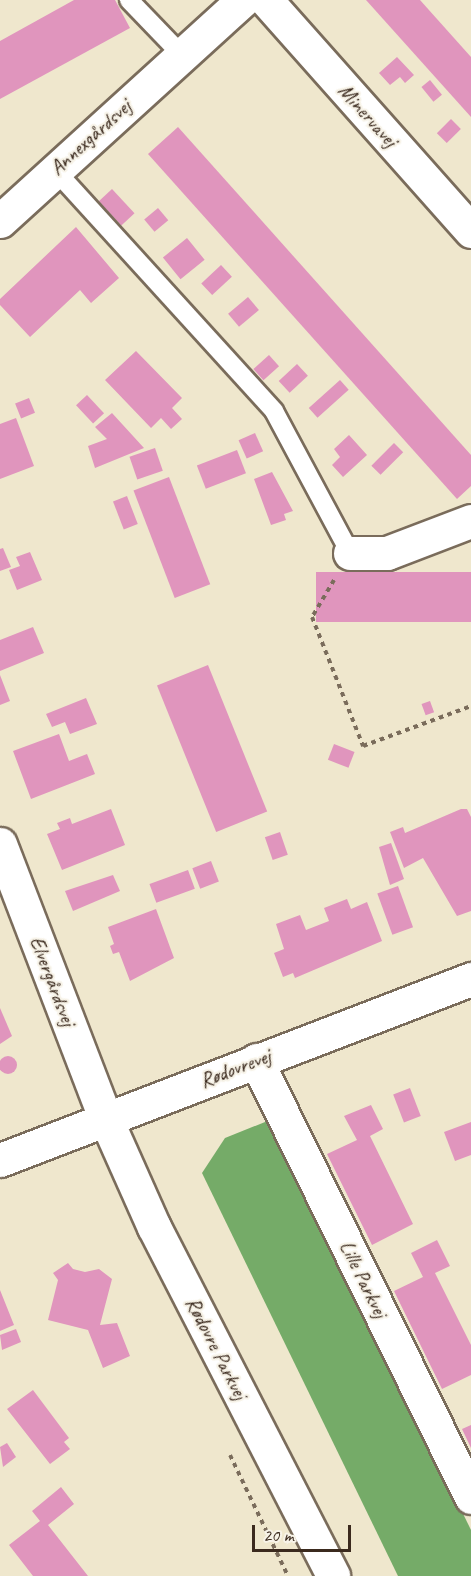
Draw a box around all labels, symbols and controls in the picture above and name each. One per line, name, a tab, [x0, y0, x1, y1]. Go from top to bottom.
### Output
street label: Minervavej	[333, 78, 403, 152]
street label: Annexgårdsvej	[44, 94, 136, 180]
street label: Elvergårdsvej	[24, 933, 82, 1029]
street label: Rødovrevej	[196, 1043, 274, 1093]
street label: Lille Parkvej	[334, 1236, 394, 1322]
street label: Rødovre Parkvej	[180, 1292, 254, 1404]
scale bar	[255, 1513, 354, 1551]
text: 20 m	[263, 1524, 294, 1546]

